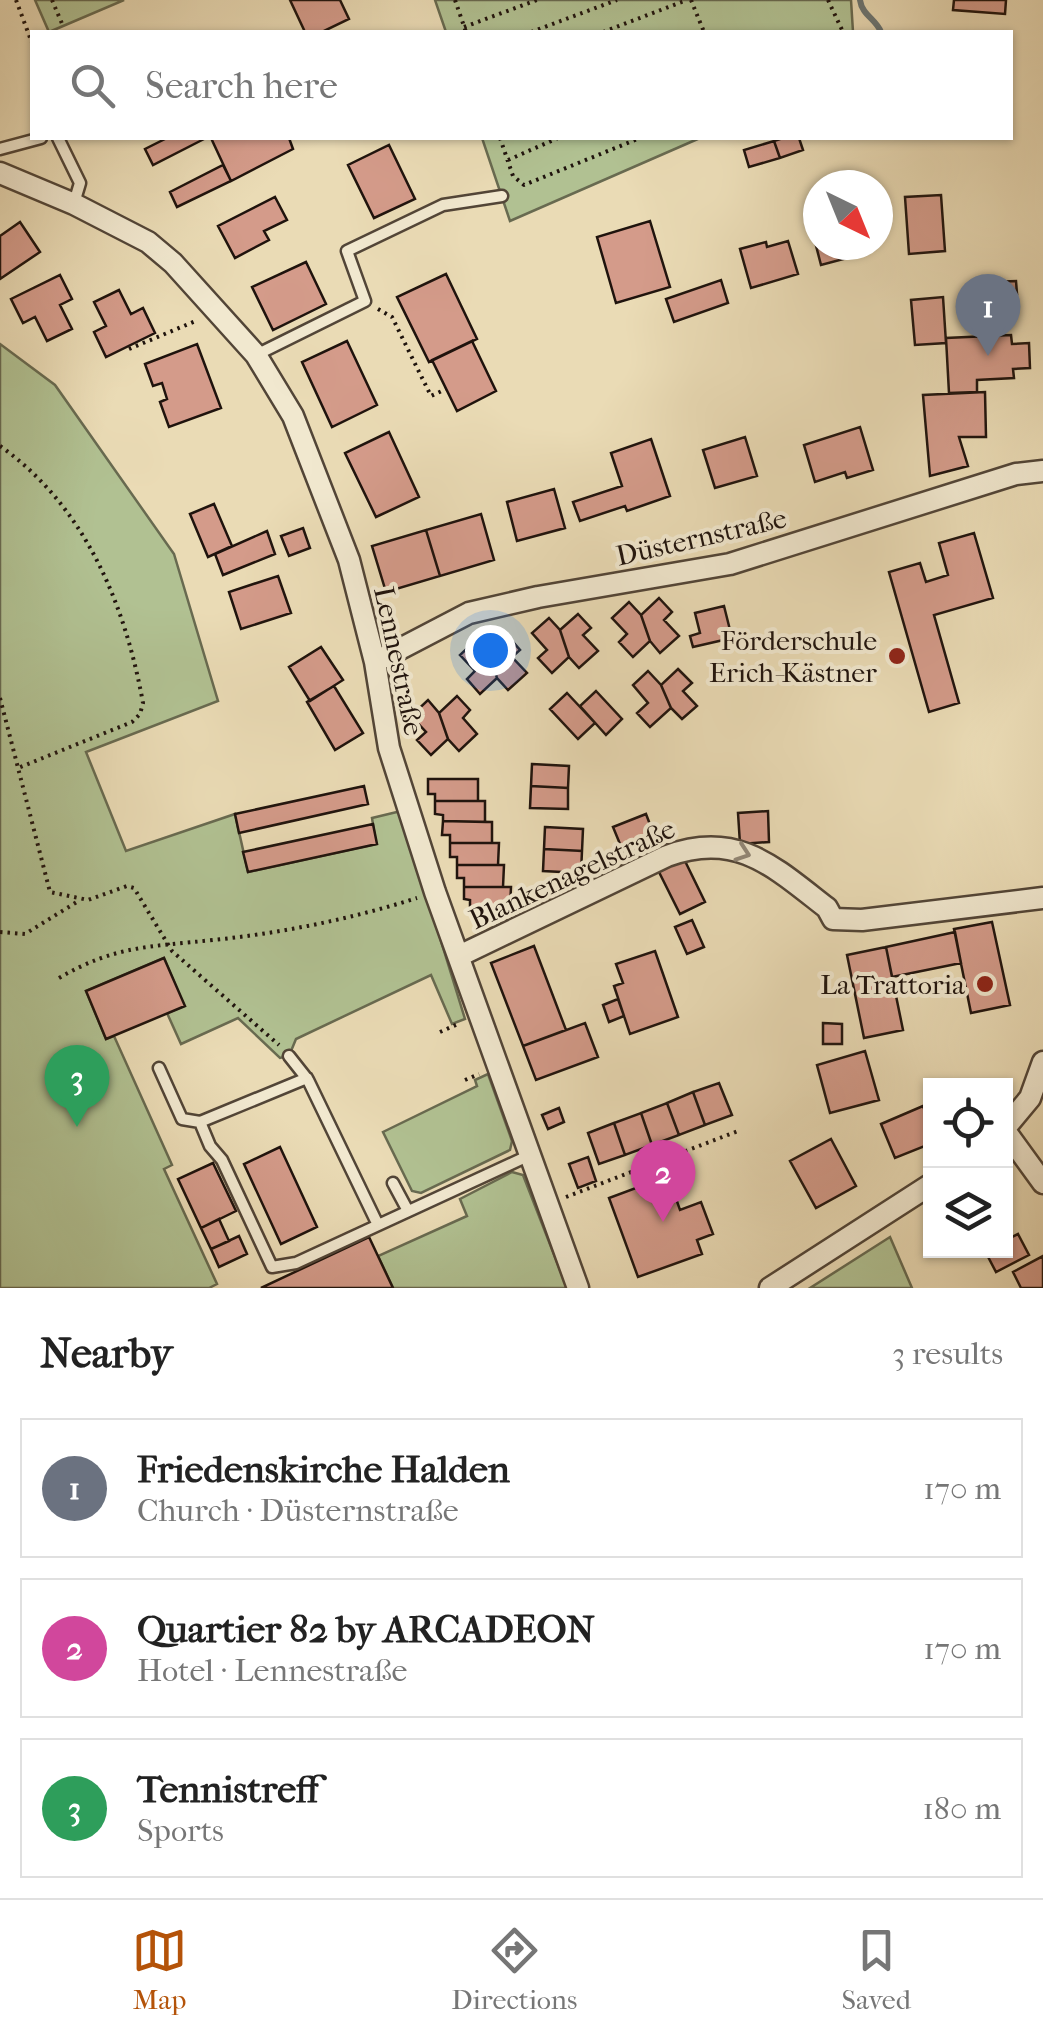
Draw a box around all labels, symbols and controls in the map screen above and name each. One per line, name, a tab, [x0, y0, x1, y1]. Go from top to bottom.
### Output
search box	[30, 30, 1013, 140]
icon: search	[65, 58, 120, 113]
text: Search here	[145, 63, 338, 108]
north arrow	[803, 170, 893, 260]
pin: 1	[956, 274, 1020, 356]
street label: Düsternstraße	[613, 501, 790, 573]
street label: Lennestraße	[367, 583, 431, 739]
place label: Förderschule Erich-Kästner	[709, 624, 877, 689]
your location	[465, 625, 516, 676]
marker: Förderschule Erich-Kästner	[886, 645, 908, 667]
street label: Blankenagelstraße	[464, 812, 680, 936]
one-way arrow	[733, 841, 750, 862]
place label: La Trattoria	[820, 968, 966, 1001]
marker: La Trattoria	[974, 973, 996, 995]
pin: 3	[44, 1044, 110, 1127]
map controls	[923, 1078, 1013, 1258]
button: locate	[923, 1078, 1013, 1168]
pin: 2	[630, 1140, 696, 1222]
button: layers	[923, 1168, 1013, 1258]
text: Nearby	[40, 1329, 172, 1378]
text: 3 results	[892, 1335, 1003, 1372]
text: Friedenskirche Halden	[137, 1447, 510, 1492]
text: 1	[69, 1470, 80, 1507]
text: 170 m	[923, 1470, 1001, 1507]
text: Church · Düsternstraße	[137, 1492, 459, 1529]
text: Quartier 82 by ARCADEON	[137, 1607, 595, 1652]
text: 2	[66, 1630, 83, 1667]
text: 170 m	[923, 1630, 1001, 1667]
text: Hotel · Lennestraße	[137, 1652, 407, 1689]
text: Tennistreff	[137, 1767, 318, 1812]
text: 3	[68, 1790, 81, 1827]
text: 180 m	[922, 1790, 1001, 1827]
text: Sports	[137, 1812, 224, 1849]
tab: Map	[132, 1923, 187, 2016]
tab: Directions	[451, 1923, 577, 2016]
tab: Saved	[841, 1923, 911, 2016]

